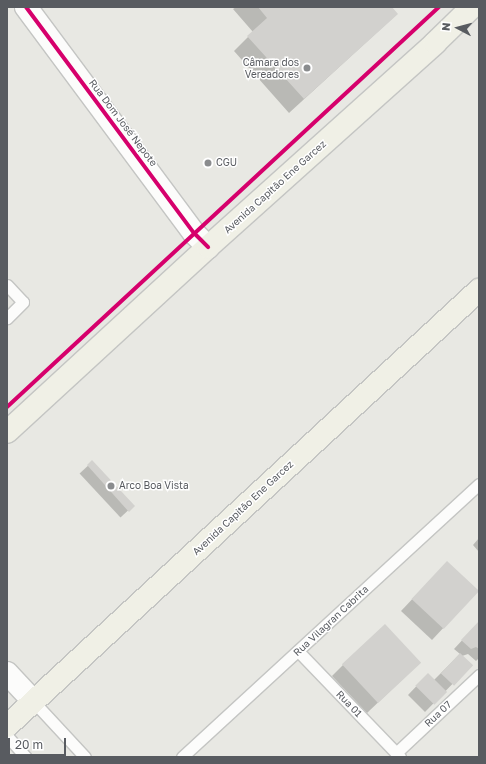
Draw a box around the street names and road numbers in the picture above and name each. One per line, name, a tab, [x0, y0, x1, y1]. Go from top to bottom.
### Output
street label: Rua Dom José Nepote	[86, 77, 160, 169]
street label: Avenida Capitão Ene Garcez	[221, 138, 329, 236]
street label: Avenida Capitão Ene Garcez	[190, 458, 296, 558]
street label: Rua Vilagran Cabrita	[291, 583, 371, 659]
street label: Rua 01	[334, 688, 364, 720]
street label: Rua 07	[422, 699, 454, 729]

